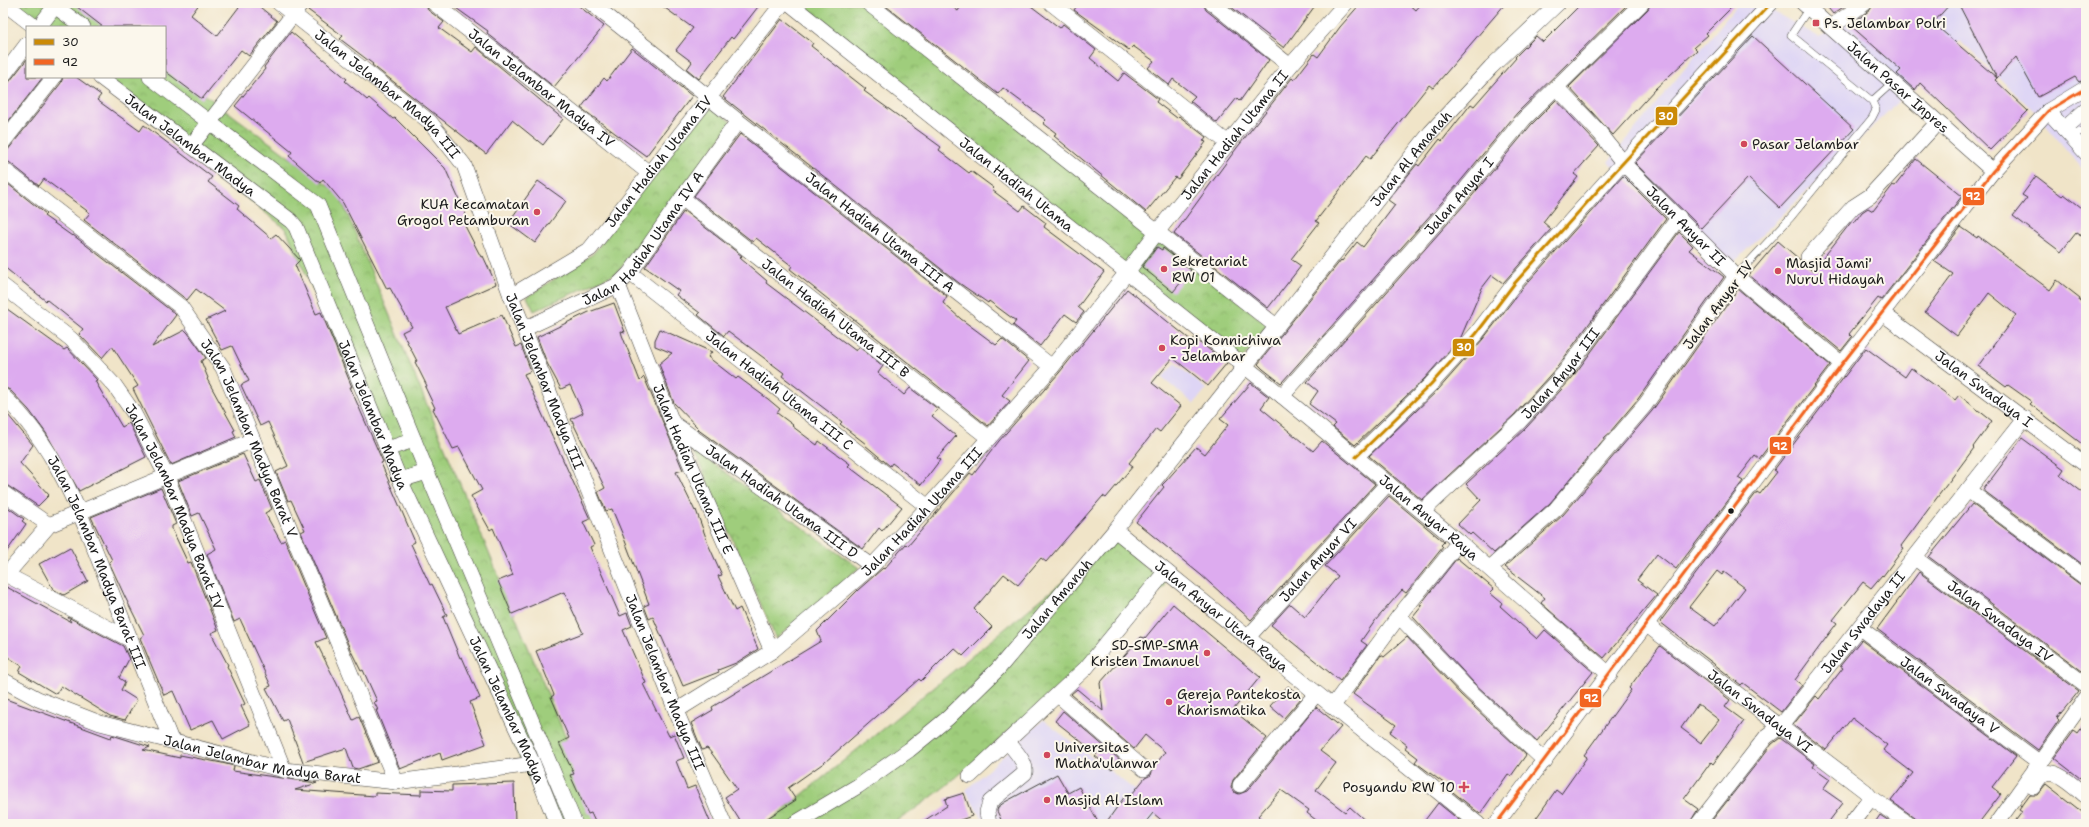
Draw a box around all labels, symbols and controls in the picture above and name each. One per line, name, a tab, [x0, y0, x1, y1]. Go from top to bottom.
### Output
place label: Ps. Jelambar Polri	[1824, 14, 1946, 32]
marker: Ps. Jelambar Polri	[1811, 18, 1821, 28]
street label: Jalan Jelambar Madya IV	[465, 25, 619, 152]
legend	[26, 26, 166, 78]
street label: Jalan Jelambar Madya III	[311, 26, 464, 162]
text: 30	[62, 34, 79, 50]
street label: Jalan Pasar Inpres	[1843, 37, 1953, 137]
text: 92	[62, 54, 78, 70]
street label: Jalan Hadiah Utama II	[1177, 66, 1292, 204]
street label: Jalan Jelambar Madya	[121, 90, 260, 200]
street label: Jalan Hadiah Utama IV	[601, 92, 716, 231]
street label: Jalan Al Amanah	[1366, 106, 1456, 210]
line badge: 30	[1655, 106, 1678, 126]
text: 30	[1658, 109, 1674, 124]
street label: Jalan Hadiah Utama	[956, 133, 1078, 236]
place label: Pasar Jelambar	[1752, 135, 1859, 153]
marker: Pasar Jelambar	[1739, 139, 1749, 149]
street label: Jalan Anyar I	[1420, 153, 1498, 239]
street label: Jalan Hadiah Utama IV A	[579, 167, 708, 309]
street label: Jalan Hadiah Utama III A	[802, 168, 958, 296]
street label: Jalan Anyar II	[1642, 182, 1730, 270]
line badge: 92	[1962, 187, 1985, 206]
text: 92	[1965, 189, 1981, 204]
place label: KUA Kecamatan Grogol Petamburan	[397, 195, 529, 229]
marker: KUA Kecamatan Grogol Petamburan	[532, 207, 542, 217]
place label: Sekretariat RW 01	[1172, 252, 1248, 286]
place label: Masjid Jami' Nurul Hidayah	[1786, 254, 1885, 288]
street label: Jalan Hadiah Utama III B	[758, 255, 913, 381]
street label: Jalan Anyar IV	[1679, 257, 1758, 353]
marker: Sekretariat RW 01	[1159, 264, 1169, 274]
marker: Masjid Jami' Nurul Hidayah	[1773, 266, 1783, 276]
street label: Jalan Jelambar Madya III	[502, 291, 588, 472]
street label: Jalan Anyar III	[1517, 324, 1604, 423]
street label: Jalan Hadiah Utama III C	[702, 327, 857, 454]
place label: Kopi Konnichiwa - Jelambar	[1170, 331, 1281, 365]
street label: Jalan Jelambar Madya Barat V	[197, 336, 302, 540]
street label: Jalan Jelambar Madya	[334, 337, 412, 493]
line badge: 30	[1452, 338, 1475, 357]
text: 30	[1456, 340, 1472, 355]
marker: Kopi Konnichiwa - Jelambar	[1157, 343, 1167, 353]
street label: Jalan Swadaya I	[1931, 347, 2037, 431]
street label: Jalan Hadiah Utama III E	[649, 382, 738, 557]
street label: Jalan Jelambar Madya Barat IV	[121, 400, 228, 613]
line badge: 92	[1769, 436, 1792, 455]
text: 92	[1772, 439, 1788, 454]
street label: Jalan Hadiah Utama III D	[702, 440, 862, 562]
street label: Jalan Hadiah Utama III	[858, 443, 986, 580]
street label: Jalan Jelambar Madya Barat III	[44, 452, 150, 672]
street label: Jalan Anyar Raya	[1375, 471, 1483, 564]
unlabelled marker	[1726, 506, 1736, 516]
street label: Jalan Anyar VI	[1275, 514, 1361, 606]
street label: Jalan Amanah	[1018, 555, 1096, 643]
street label: Jalan Anyar Utara Raya	[1151, 557, 1292, 676]
street label: Jalan Swadaya II	[1817, 568, 1909, 677]
street label: Jalan Swadaya IV	[1944, 576, 2057, 667]
street label: Jalan Jelambar Madya III	[621, 592, 709, 773]
street label: Jalan Jelambar Madya	[465, 633, 549, 786]
place label: SD-SMP-SMA Kristen Imanuel	[1091, 636, 1200, 670]
marker: SD-SMP-SMA Kristen Imanuel	[1202, 648, 1212, 658]
street label: Jalan Swadaya V	[1897, 652, 2003, 738]
street label: Jalan Swadaya VI	[1704, 665, 1816, 757]
place label: Gereja Pantekosta Kharismatika	[1177, 685, 1301, 719]
line badge: 92	[1579, 688, 1602, 708]
text: 92	[1583, 691, 1599, 706]
marker: Gereja Pantekosta Kharismatika	[1164, 697, 1174, 707]
street label: Jalan Jelambar Madya Barat	[162, 731, 362, 787]
place label: Universitas Matha'ulanwar	[1055, 738, 1159, 772]
marker: Universitas Matha'ulanwar	[1042, 750, 1052, 760]
place label: Posyandu RW 10	[1342, 778, 1455, 796]
marker: Posyandu RW 10	[1458, 781, 1470, 793]
place label: Masjid Al Islam	[1055, 791, 1163, 809]
marker: Masjid Al Islam	[1042, 795, 1052, 805]

